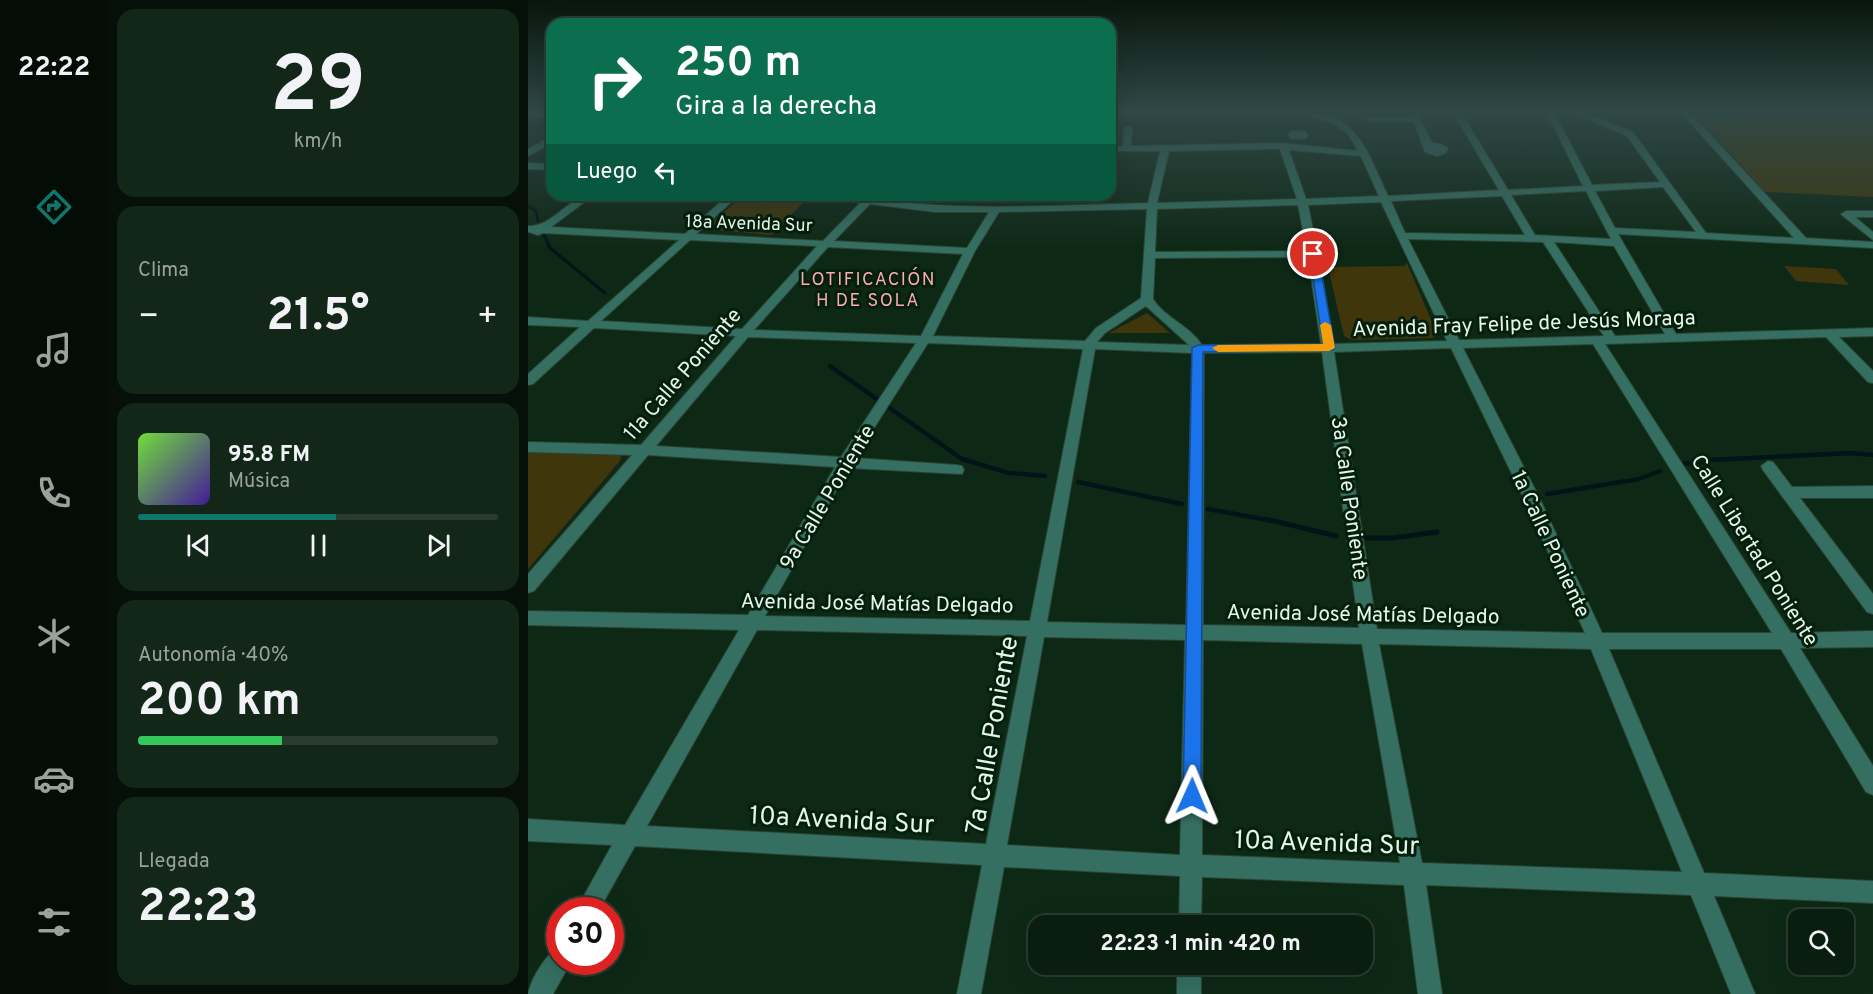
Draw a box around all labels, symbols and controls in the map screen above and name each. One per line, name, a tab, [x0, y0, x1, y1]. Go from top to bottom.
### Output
text: 250 m	[675, 38, 801, 91]
text: 29	[270, 40, 366, 139]
icon: right	[576, 42, 654, 120]
text: 22:22	[18, 51, 90, 85]
text: Gira a la derecha	[675, 90, 877, 124]
text: km/h	[294, 129, 342, 155]
icon: left	[649, 156, 682, 189]
text: Luego	[576, 159, 637, 186]
icon: directions	[33, 186, 75, 228]
street label: 18a Avenida Sur	[685, 211, 813, 238]
pin	[1287, 228, 1338, 279]
icon: arrive	[1296, 237, 1329, 270]
text: Clima	[138, 258, 189, 284]
district label: LOTIFICACIÓN H DE SOLA	[800, 267, 936, 313]
text: 21.5°	[267, 289, 369, 346]
text: −	[138, 297, 159, 339]
text: +	[477, 297, 498, 339]
street label: 11a Calle Poniente	[618, 303, 748, 447]
street label: Avenida Fray Felipe de Jesús Moraga	[1352, 305, 1696, 344]
icon: music	[33, 329, 75, 371]
street label: 3a Calle Poniente	[1324, 415, 1373, 582]
street label: 9a Calle Poniente	[774, 420, 882, 575]
text: 95.8 FM	[228, 442, 310, 469]
street label: Calle Libertad Poniente	[1684, 450, 1824, 652]
street label: 1a Calle Poniente	[1504, 467, 1596, 622]
text: Música	[228, 469, 290, 495]
icon: phone	[33, 472, 75, 514]
icon: previous	[182, 529, 215, 562]
icon: pause	[302, 529, 335, 562]
icon: next	[422, 529, 455, 562]
street label: Avenida José Matías Delgado	[740, 589, 1014, 620]
street label: Avenida José Matías Delgado	[1226, 600, 1500, 631]
icon: climate	[33, 615, 75, 657]
street label: 7a Calle Poniente	[960, 634, 1027, 837]
text: Autonomía · 40%	[138, 643, 288, 669]
text: 200 km	[138, 674, 301, 731]
icon: car	[33, 758, 75, 800]
position arrow	[1160, 764, 1224, 828]
street label: 10a Avenida Sur	[749, 800, 935, 843]
street label: 10a Avenida Sur	[1234, 825, 1420, 864]
text: Llegada	[138, 849, 210, 875]
text: 22:23	[138, 880, 258, 937]
speed limit sign: 30	[546, 897, 624, 975]
icon: filters	[33, 901, 75, 943]
map controls	[1788, 909, 1854, 975]
button: search	[1788, 909, 1854, 975]
text: 22:23 · 1 min · 420 m	[1100, 931, 1301, 958]

